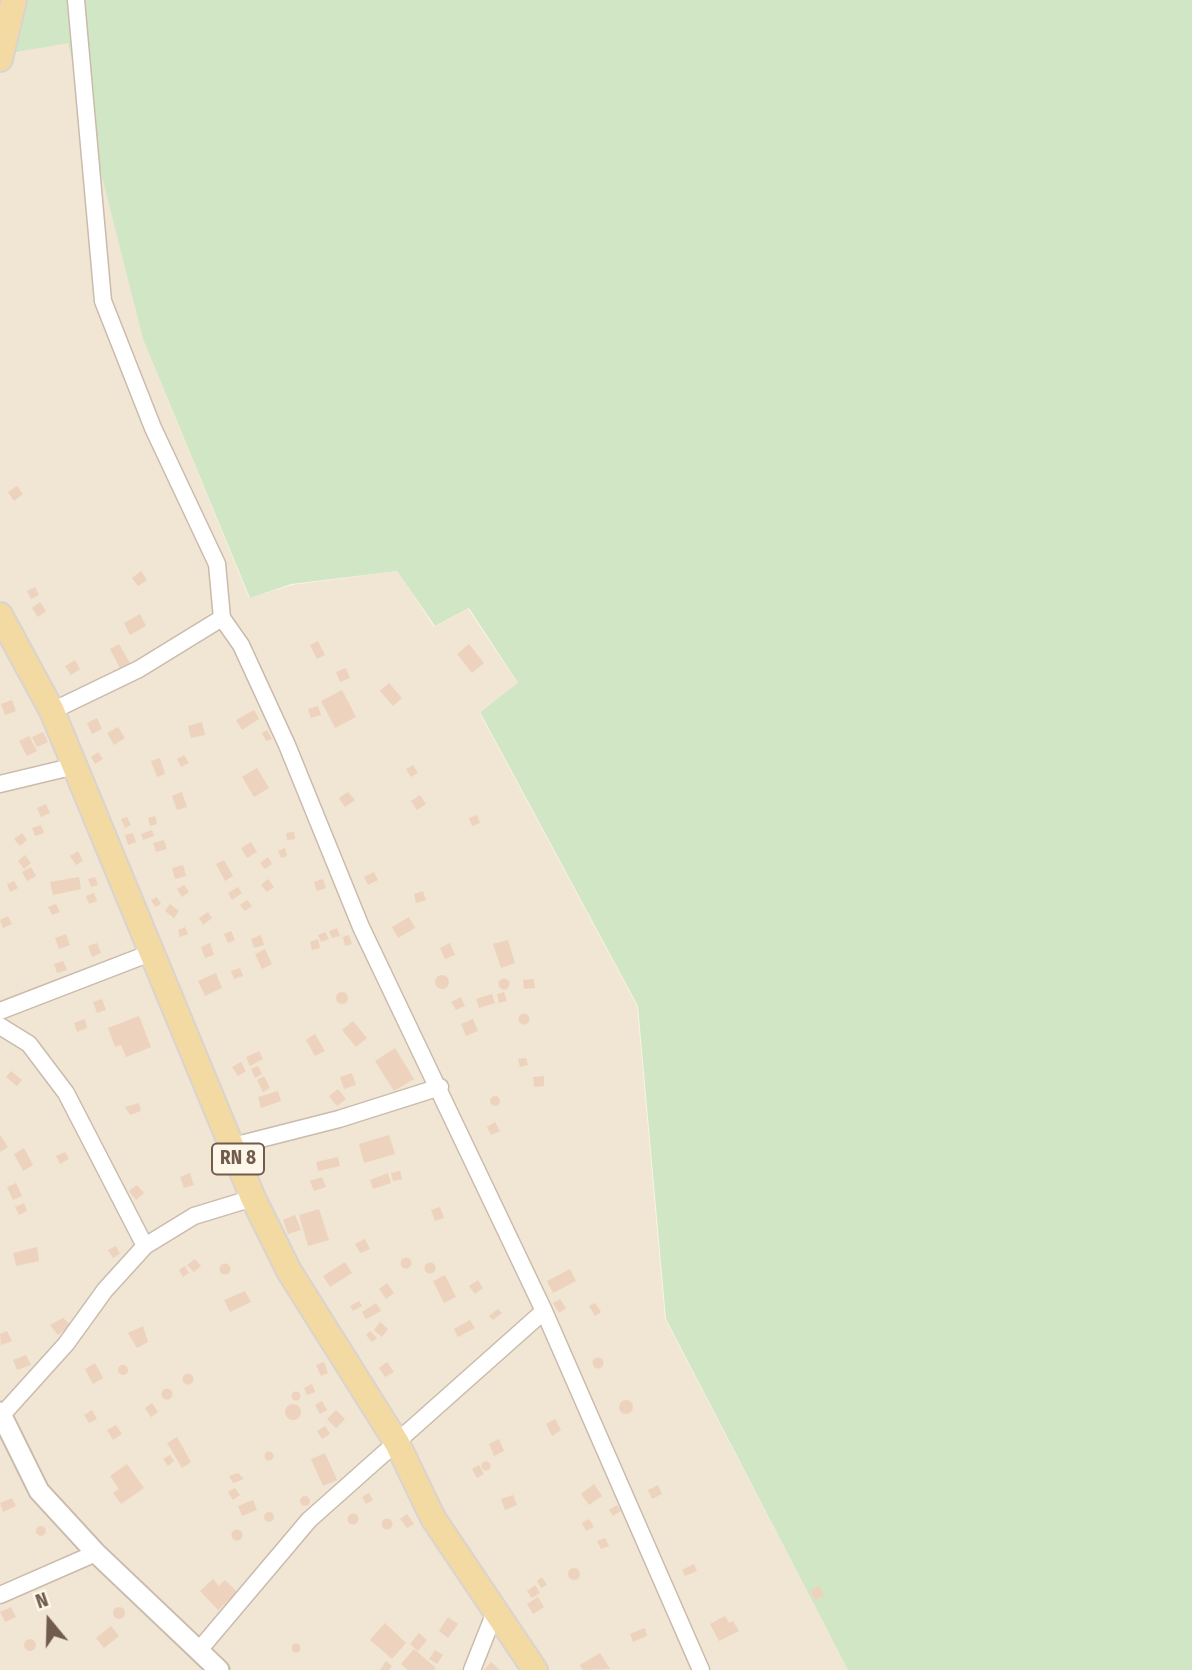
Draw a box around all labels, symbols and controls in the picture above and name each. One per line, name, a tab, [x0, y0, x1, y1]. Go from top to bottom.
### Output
road number: RN 8	[212, 1144, 264, 1175]
north arrow	[14, 1586, 84, 1656]
text: N	[33, 1588, 51, 1613]

